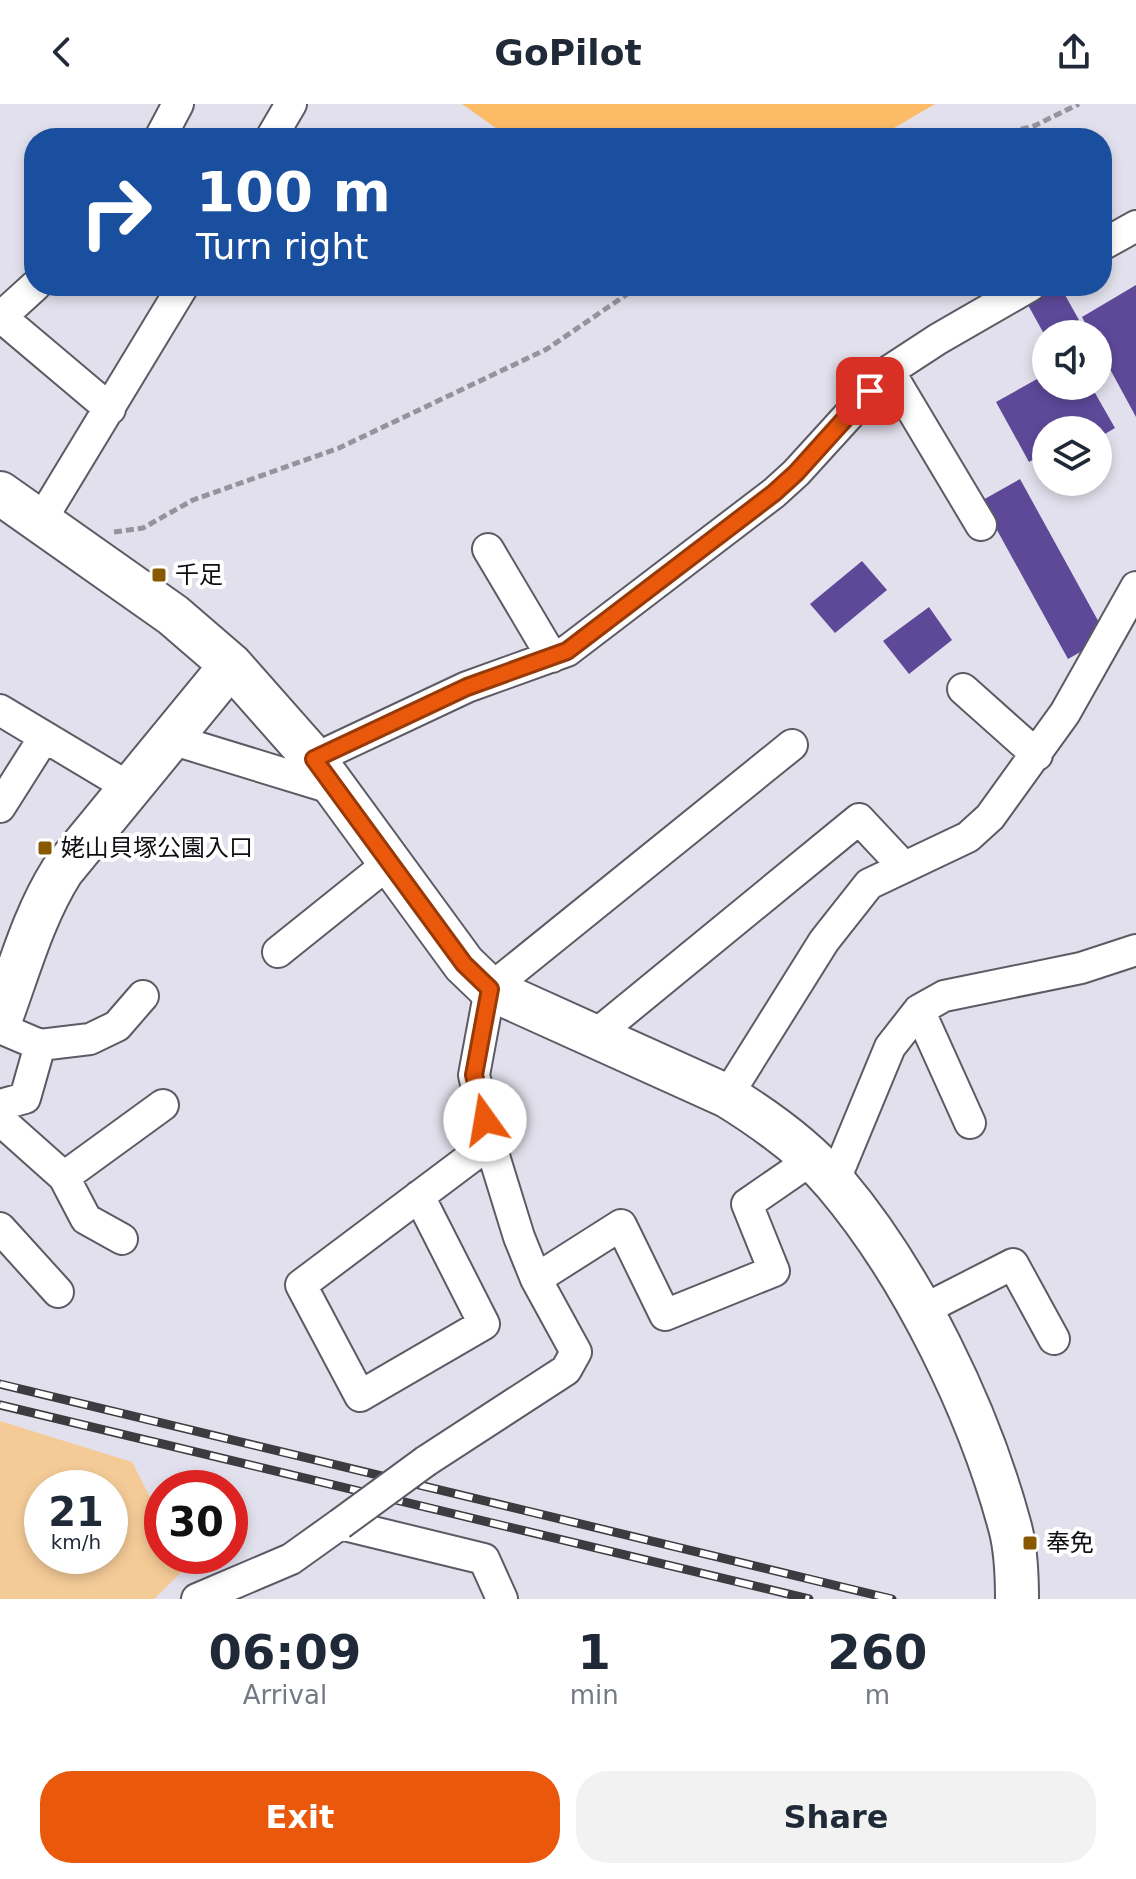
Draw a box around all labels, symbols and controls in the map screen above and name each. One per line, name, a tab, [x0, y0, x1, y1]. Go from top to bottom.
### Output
icon: back	[40, 30, 84, 74]
icon: share	[1052, 30, 1096, 74]
text: GoPilot	[494, 32, 642, 73]
text: 100 m	[196, 159, 391, 224]
icon: right	[64, 160, 168, 264]
text: Turn right	[196, 226, 368, 267]
map controls	[1032, 320, 1112, 496]
button: sound	[1032, 320, 1112, 400]
pin	[836, 357, 904, 425]
icon: arrive	[848, 369, 892, 413]
button: layers	[1032, 416, 1112, 496]
place label: 千足	[175, 561, 223, 589]
marker: 千足	[150, 566, 168, 584]
place label: 姥山貝塚公園入口	[61, 834, 253, 862]
marker: 姥山貝塚公園入口	[36, 839, 54, 857]
position arrow	[443, 1078, 527, 1162]
speed limit sign: 30	[144, 1470, 248, 1574]
text: 21	[48, 1489, 104, 1535]
place label: 奉免	[1046, 1529, 1094, 1557]
text: km/h	[51, 1530, 101, 1554]
marker: 奉免	[1021, 1534, 1039, 1552]
text: 06:09	[208, 1624, 361, 1680]
text: 1	[578, 1624, 611, 1680]
text: 260	[827, 1624, 927, 1680]
text: Arrival	[243, 1680, 327, 1710]
text: min	[570, 1680, 619, 1710]
text: m	[865, 1680, 890, 1710]
button: Exit	[40, 1771, 560, 1863]
button: Share	[576, 1771, 1096, 1863]

